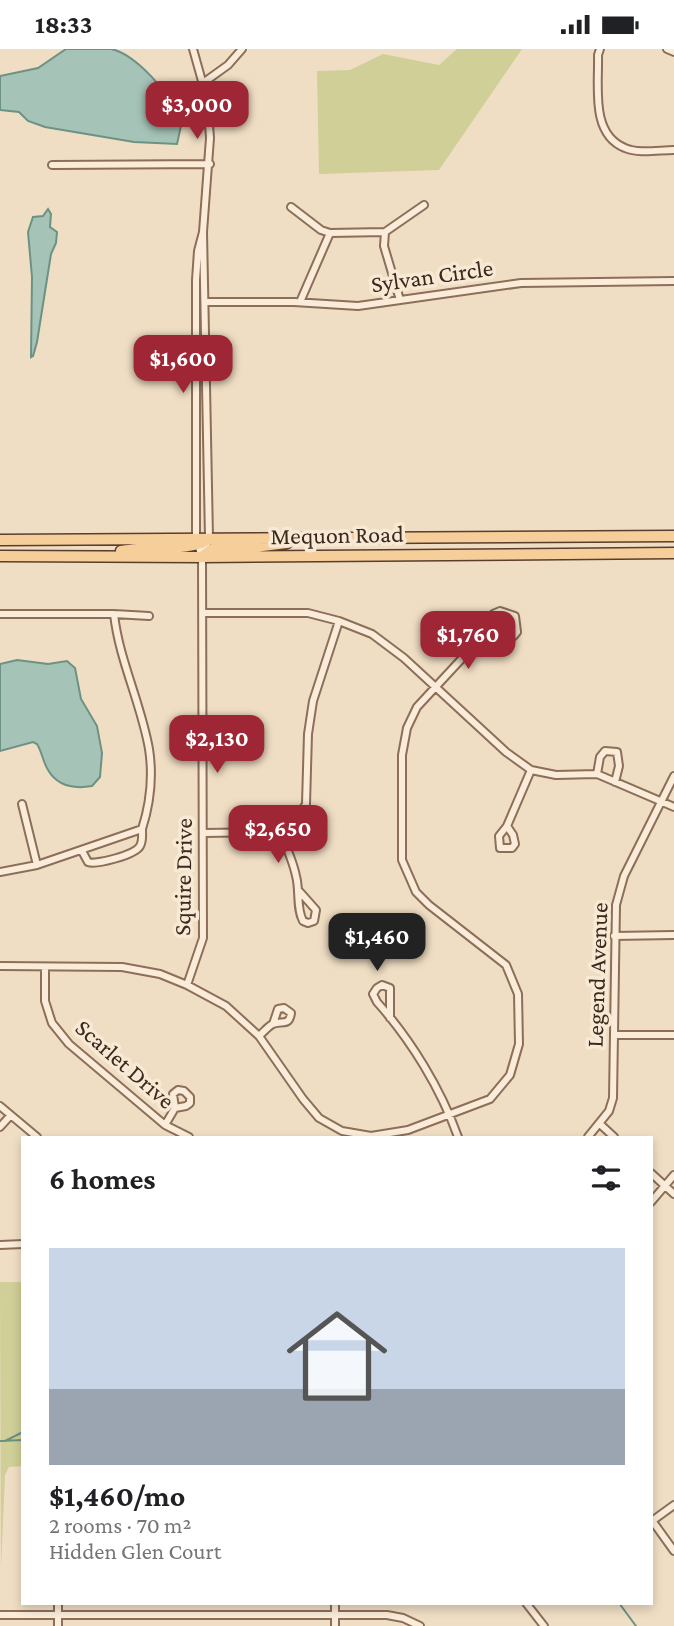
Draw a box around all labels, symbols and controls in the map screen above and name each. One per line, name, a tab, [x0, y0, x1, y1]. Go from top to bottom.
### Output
text: 18:33	[35, 10, 92, 39]
pin: $3,000	[140, 81, 254, 141]
text: $3,000	[162, 91, 232, 117]
street label: Sylvan Circle	[369, 254, 495, 297]
pin: $1,600	[126, 335, 240, 395]
text: $1,600	[150, 345, 216, 371]
street label: Mequon Road	[270, 520, 404, 549]
pin: $1,760	[411, 611, 525, 671]
text: $1,760	[436, 621, 500, 647]
pin: $2,130	[160, 715, 274, 775]
text: $2,130	[185, 725, 249, 751]
pin: $2,650	[221, 805, 335, 865]
text: $2,650	[245, 815, 311, 841]
street label: Squire Drive	[168, 818, 197, 936]
street label: Legend Avenue	[580, 902, 613, 1048]
pin: $1,460	[320, 913, 434, 973]
text: $1,460	[344, 923, 410, 949]
street label: Scarlet Drive	[70, 1013, 180, 1114]
icon: filters	[587, 1159, 625, 1197]
text: 6 homes	[49, 1162, 156, 1195]
icon: home	[274, 1293, 400, 1419]
text: $1,460/mo	[49, 1479, 185, 1512]
text: 2 rooms · 70 m²	[49, 1512, 192, 1538]
text: Hidden Glen Court	[49, 1538, 221, 1564]

